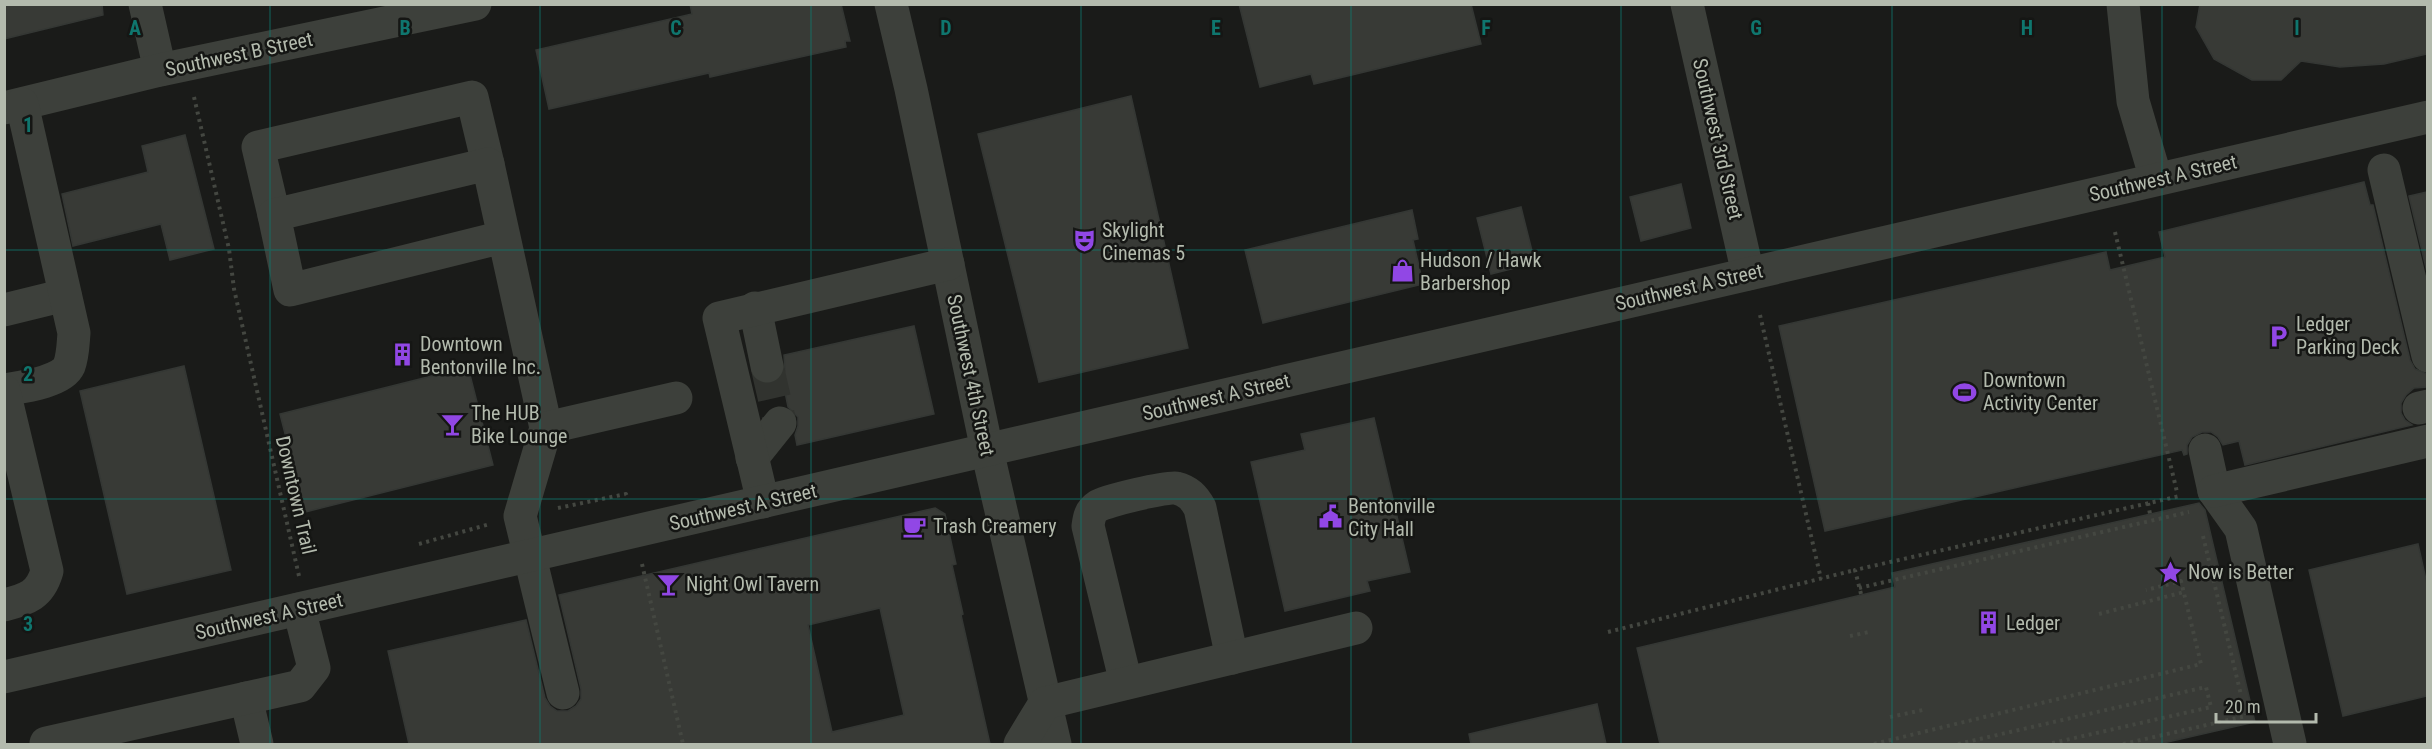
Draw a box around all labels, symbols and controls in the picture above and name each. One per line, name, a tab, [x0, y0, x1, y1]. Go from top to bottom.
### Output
text: A	[129, 16, 141, 40]
text: B	[399, 16, 411, 40]
text: C	[670, 16, 682, 40]
text: D	[940, 16, 952, 40]
text: E	[1211, 16, 1221, 40]
text: F	[1481, 16, 1491, 40]
text: G	[1750, 16, 1762, 40]
text: H	[2021, 16, 2033, 40]
text: I	[2294, 16, 2300, 40]
street label: Southwest B Street	[163, 27, 315, 81]
street label: Southwest 3rd Street	[1688, 56, 1748, 222]
text: 1	[23, 113, 33, 137]
street label: Southwest A Street	[2087, 149, 2239, 207]
place label: Skylight Cinemas 5	[1102, 218, 1185, 265]
theatre icon: Skylight Cinemas 5	[1071, 228, 1097, 254]
place label: Hudson / Hawk Barbershop	[1420, 248, 1541, 295]
shop icon: Hudson / Hawk Barbershop	[1389, 258, 1415, 284]
street label: Southwest A Street	[1613, 258, 1765, 316]
street label: Southwest 4th Street	[942, 292, 1000, 458]
place label: Ledger Parking Deck	[2296, 312, 2399, 359]
parking icon: Ledger Parking Deck	[2265, 323, 2291, 349]
place label: Downtown Bentonville Inc.	[420, 332, 541, 379]
building icon: Downtown Bentonville Inc.	[389, 342, 415, 368]
text: 2	[23, 362, 33, 386]
street label: Southwest A Street	[1140, 368, 1292, 426]
place label: Downtown Activity Center	[1983, 368, 2098, 415]
sports icon: Downtown Activity Center	[1952, 379, 1978, 405]
place label: The HUB Bike Lounge	[471, 401, 567, 448]
bar icon: The HUB Bike Lounge	[440, 412, 466, 438]
street label: Downtown Trail	[271, 433, 321, 557]
street label: Southwest A Street	[667, 478, 819, 536]
place label: Bentonville City Hall	[1348, 494, 1435, 541]
public building icon: Bentonville City Hall	[1317, 504, 1343, 530]
cafe icon: Trash Creamery	[902, 513, 928, 539]
place label: Trash Creamery	[933, 514, 1057, 538]
place icon: Now is Better	[2157, 559, 2183, 585]
place label: Now is Better	[2188, 560, 2294, 584]
bar icon: Night Owl Tavern	[655, 571, 681, 597]
place label: Night Owl Tavern	[686, 572, 819, 596]
street label: Southwest A Street	[193, 587, 345, 645]
building icon: Ledger	[1975, 610, 2001, 636]
place label: Ledger	[2006, 611, 2060, 635]
text: 3	[23, 612, 33, 636]
scale bar	[2216, 686, 2316, 724]
text: 20 m	[2225, 696, 2260, 717]

